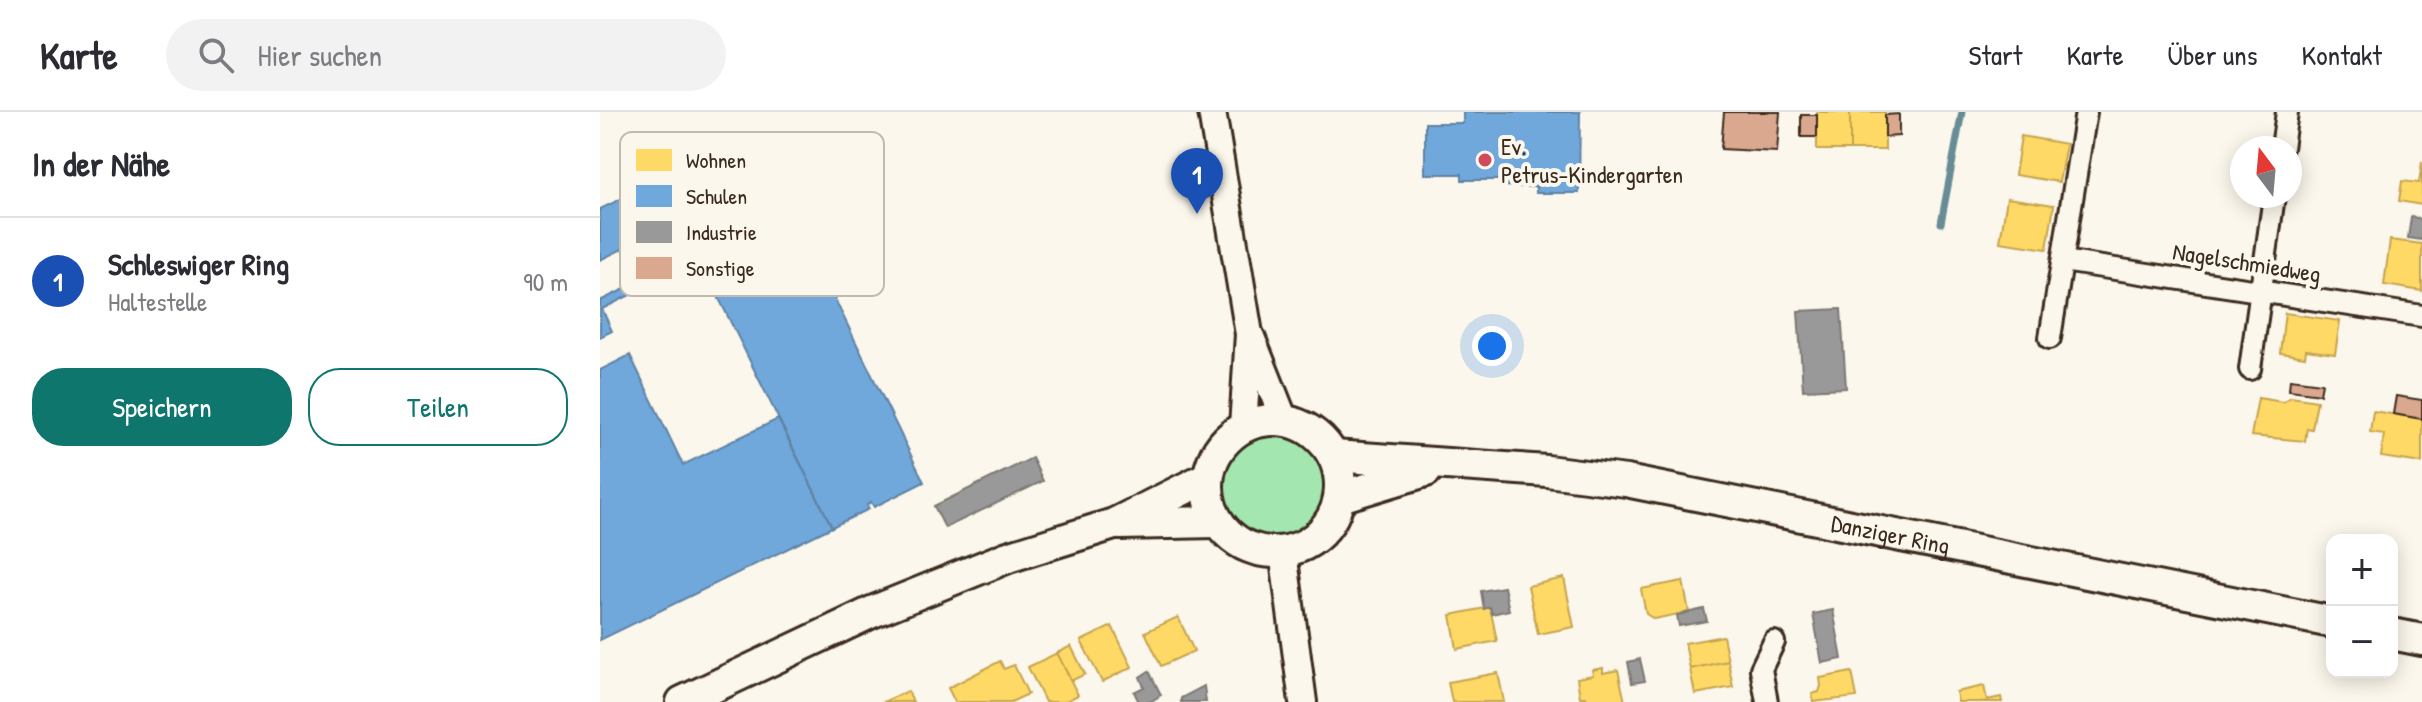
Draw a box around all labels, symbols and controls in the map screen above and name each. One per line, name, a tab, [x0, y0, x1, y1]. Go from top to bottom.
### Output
search box	[166, 19, 726, 91]
text: Karte	[40, 29, 118, 81]
icon: search	[194, 33, 238, 77]
text: Hier suchen	[258, 35, 382, 75]
text: Start	[1969, 36, 2022, 74]
text: Karte	[2066, 36, 2124, 74]
text: Über uns	[2168, 36, 2258, 74]
text: Kontakt	[2302, 36, 2382, 74]
place label: Ev. Petrus-Kindergarten	[1501, 130, 1683, 190]
legend	[620, 132, 884, 296]
north arrow	[2230, 136, 2302, 208]
text: In der Nähe	[32, 141, 170, 187]
text: Wohnen	[686, 145, 746, 175]
pin: 1	[1171, 148, 1223, 214]
marker: Ev. Petrus-Kindergarten	[1476, 151, 1494, 169]
text: Schulen	[686, 181, 747, 211]
text: Industrie	[686, 217, 757, 247]
street label: Nagelschmiedweg	[2171, 235, 2323, 289]
text: Schleswiger Ring	[108, 244, 289, 284]
text: Sonstige	[686, 253, 755, 283]
text: 1	[53, 264, 63, 299]
text: 90 m	[523, 264, 568, 299]
text: Haltestelle	[108, 284, 207, 319]
your location	[1472, 326, 1512, 366]
button: Speichern	[32, 368, 292, 446]
button: Teilen	[308, 368, 568, 446]
street label: Danziger Ring	[1829, 506, 1953, 561]
map controls	[2326, 534, 2398, 678]
button: +	[2326, 534, 2398, 606]
button: −	[2326, 606, 2398, 678]

